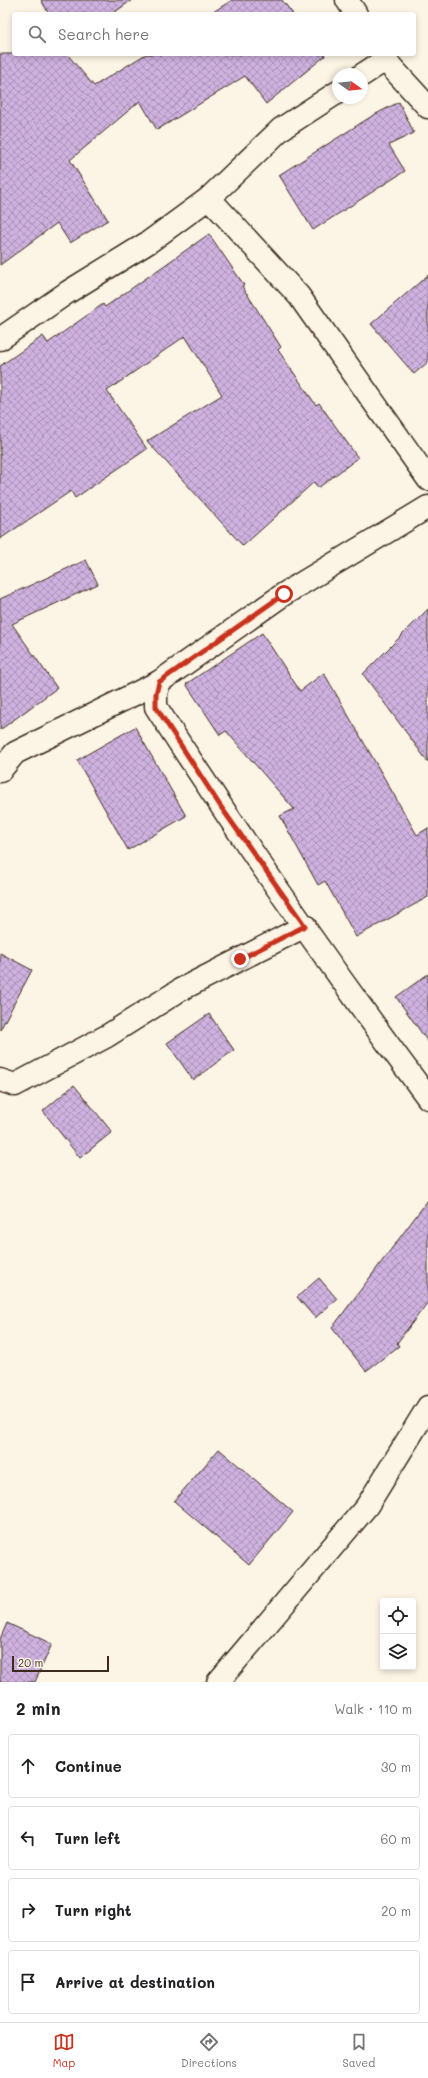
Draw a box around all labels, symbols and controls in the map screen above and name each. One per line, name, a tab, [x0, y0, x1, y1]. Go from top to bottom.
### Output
search box	[12, 12, 416, 56]
icon: search	[26, 23, 48, 45]
text: Search here	[58, 24, 149, 44]
north arrow	[332, 68, 368, 104]
route start	[275, 585, 293, 603]
route end	[231, 950, 249, 968]
map controls	[380, 1598, 416, 1670]
button: locate	[380, 1598, 416, 1634]
button: layers	[380, 1634, 416, 1670]
scale bar	[12, 1654, 109, 1673]
text: 20 m	[18, 1655, 43, 1670]
text: 2 min	[16, 1697, 61, 1719]
text: Walk · 110 m	[334, 1700, 412, 1717]
icon: ahead	[17, 1755, 39, 1777]
text: Continue	[55, 1756, 122, 1776]
text: 30 m	[381, 1758, 411, 1775]
icon: left	[17, 1827, 39, 1849]
text: Turn left	[55, 1828, 120, 1848]
text: 60 m	[381, 1830, 411, 1847]
icon: right	[17, 1899, 39, 1921]
text: Turn right	[55, 1900, 132, 1920]
text: 20 m	[381, 1902, 411, 1919]
icon: arrive	[17, 1971, 39, 1993]
text: Arrive at destination	[55, 1972, 215, 1992]
tab: Map	[53, 2031, 75, 2070]
tab: Directions	[181, 2031, 237, 2070]
tab: Saved	[342, 2031, 375, 2070]

